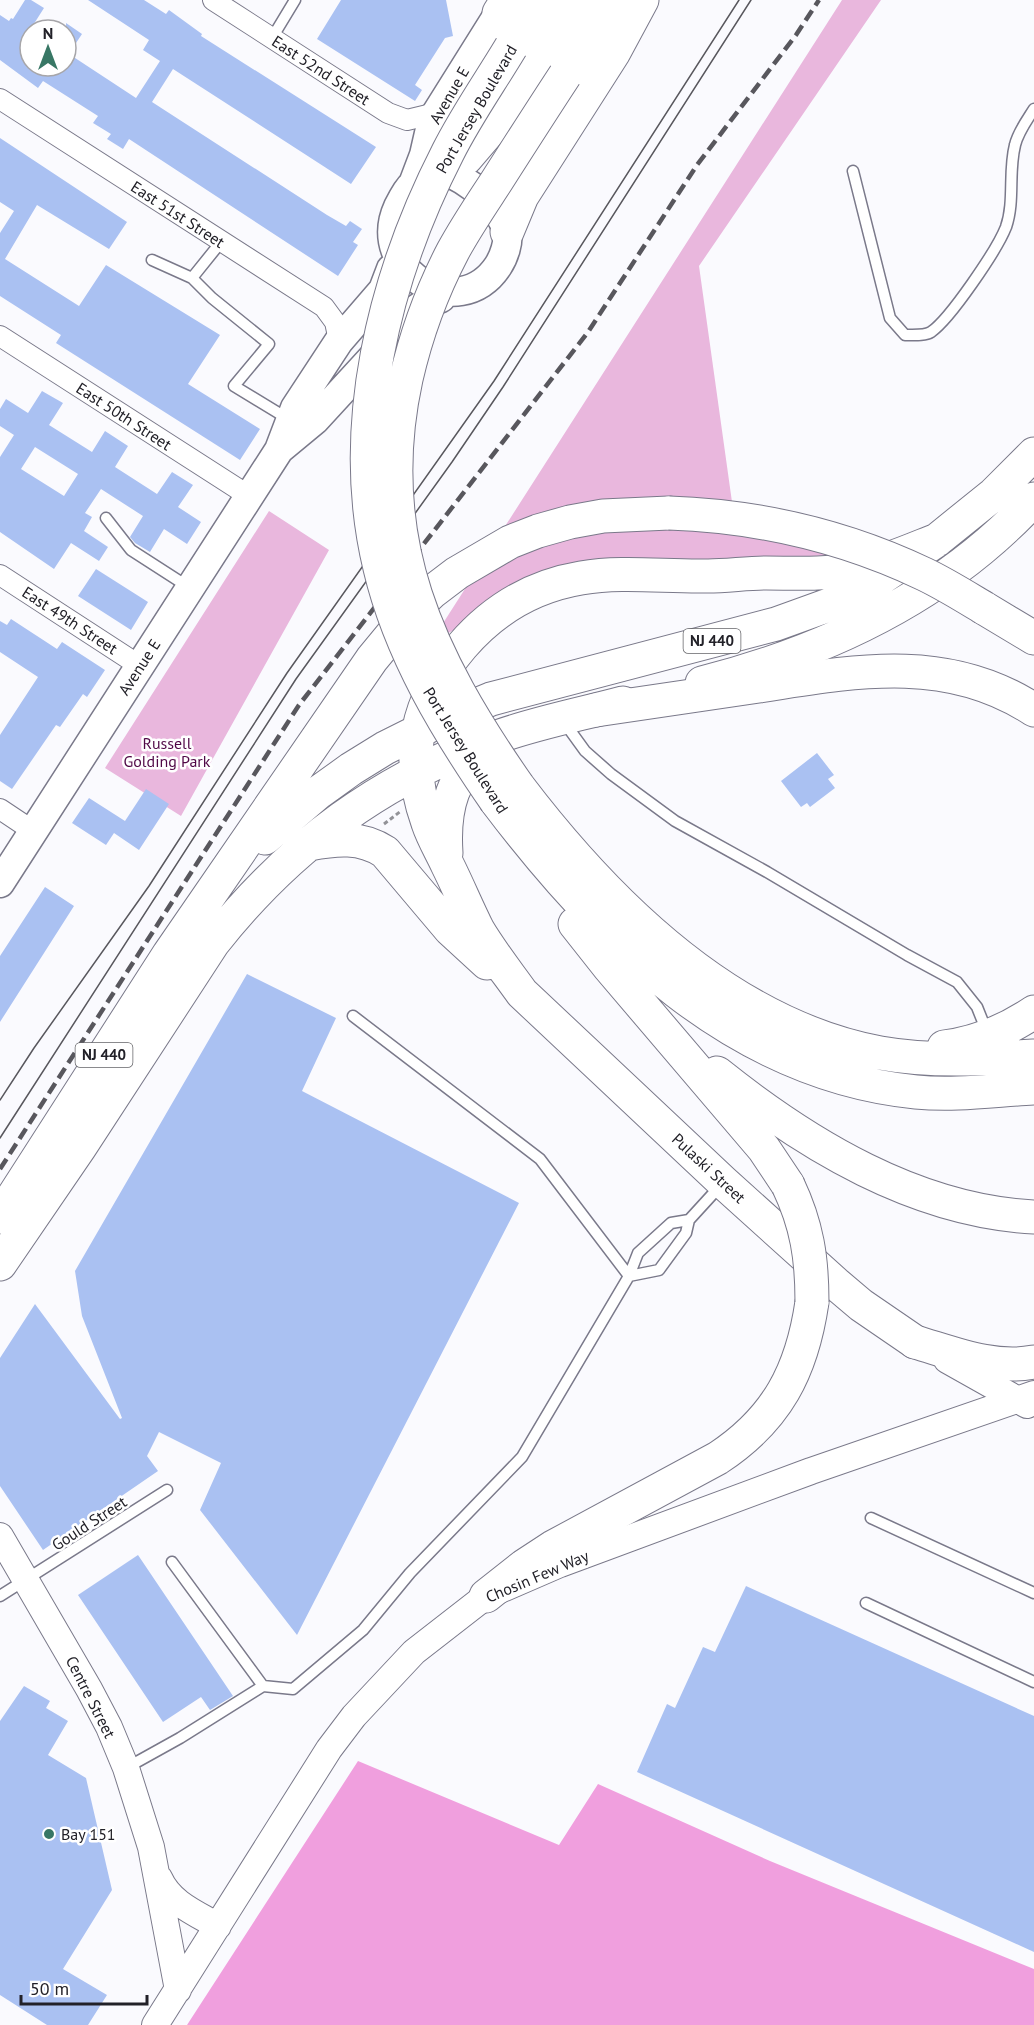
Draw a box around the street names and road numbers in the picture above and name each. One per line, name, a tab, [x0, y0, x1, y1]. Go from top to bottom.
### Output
street label: East 52nd Street	[268, 31, 374, 109]
street label: Port Jersey Boulevard	[431, 41, 521, 177]
street label: Avenue E	[425, 63, 473, 127]
street label: East 51st Street	[127, 176, 229, 252]
street label: East 50th Street	[73, 378, 176, 455]
street label: East 49th Street	[19, 582, 122, 659]
road number: NJ 440	[684, 629, 740, 653]
street label: Avenue E	[114, 635, 164, 699]
street label: Port Jersey Boulevard	[419, 683, 513, 817]
road number: NJ 440	[76, 1043, 132, 1067]
street label: Pulaski Street	[668, 1129, 750, 1208]
street label: Gould Street	[48, 1491, 131, 1555]
street label: Chosin Few Way	[482, 1545, 592, 1607]
street label: Centre Street	[62, 1653, 121, 1742]

